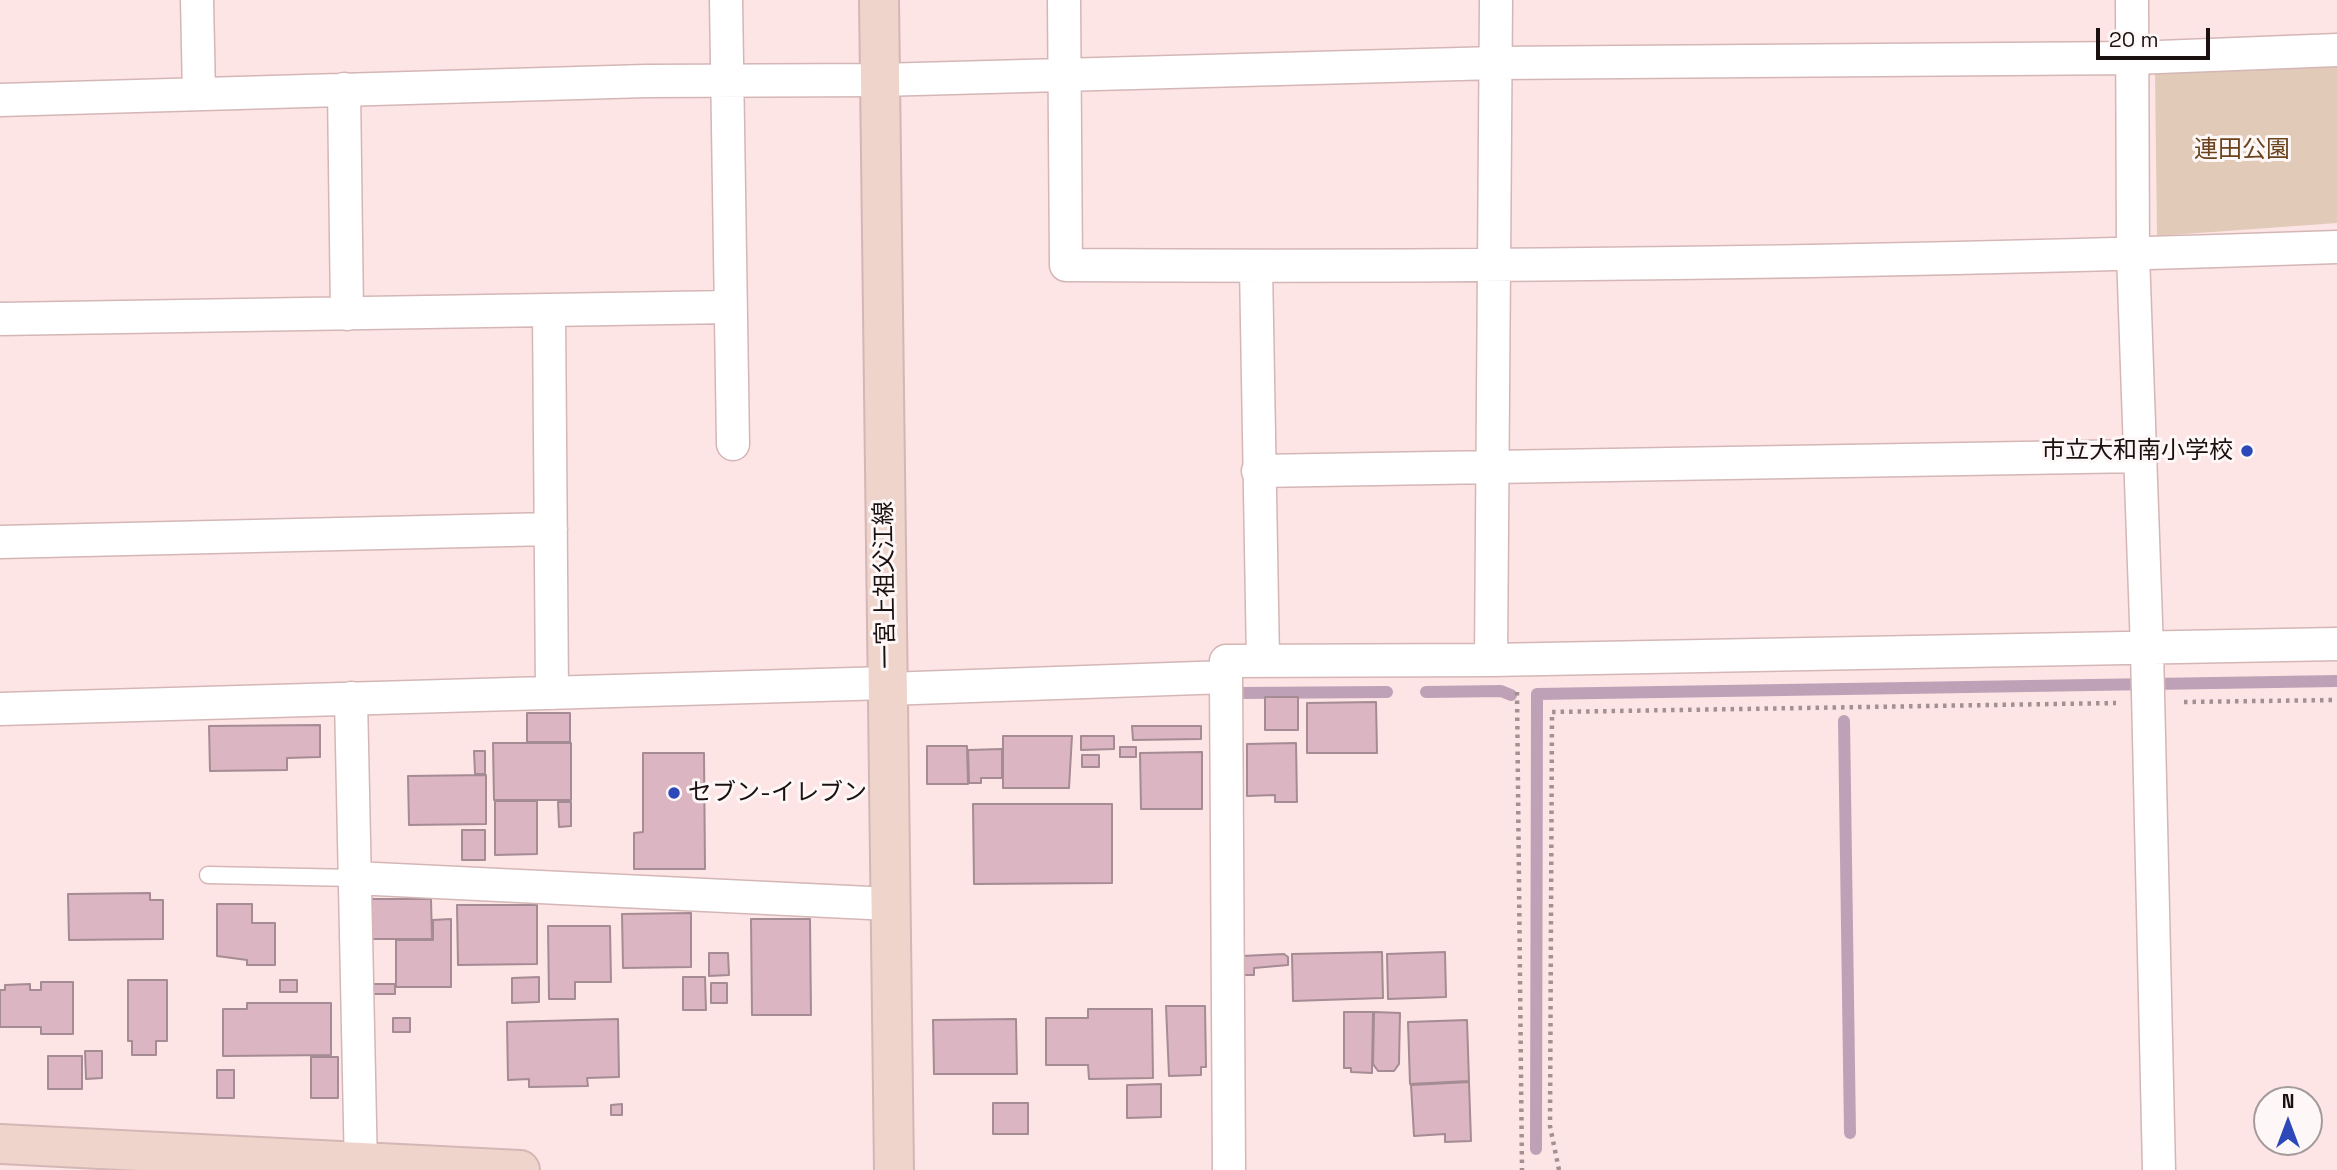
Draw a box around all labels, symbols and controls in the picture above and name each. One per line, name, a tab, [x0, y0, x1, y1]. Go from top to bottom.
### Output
scale bar	[2099, 14, 2213, 58]
text: 20 m	[2109, 26, 2159, 53]
park label: 連田公園	[2194, 136, 2290, 164]
place label: 市立大和南小学校	[2041, 437, 2233, 465]
marker: 市立大和南小学校	[2239, 443, 2255, 459]
street label: 一宮上祖父江線	[870, 501, 902, 669]
place label: セブン-イレブン	[688, 779, 867, 807]
marker: セブン-イレブン	[666, 785, 682, 801]
north arrow	[2253, 1086, 2323, 1156]
text: N	[2282, 1089, 2294, 1114]

